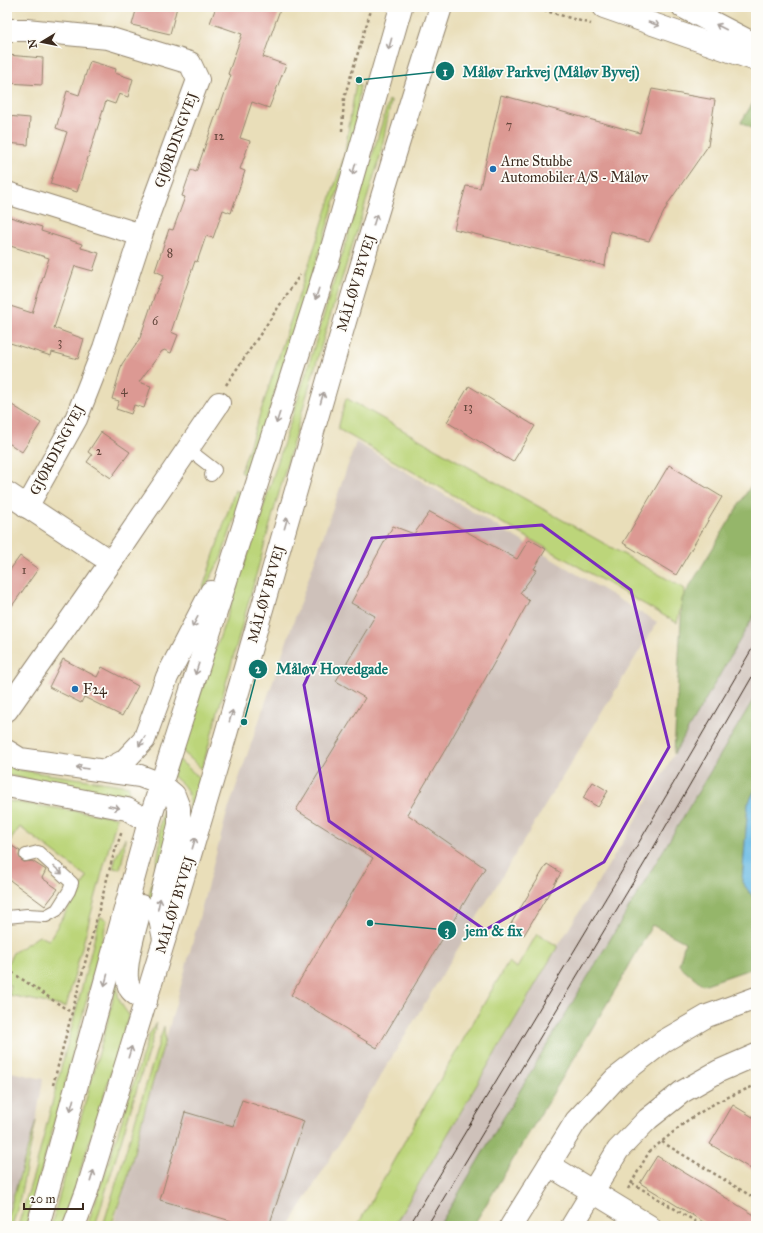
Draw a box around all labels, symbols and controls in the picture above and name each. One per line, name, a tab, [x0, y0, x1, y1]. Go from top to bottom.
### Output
one-way arrow	[648, 21, 661, 28]
north arrow	[22, 22, 62, 62]
one-way arrow	[716, 23, 728, 30]
text: N	[25, 37, 40, 49]
one-way arrow	[386, 38, 393, 51]
callout: Måløv Parkvej (Måløv Byvej)	[435, 58, 648, 85]
text: Måløv Parkvej (Måløv Byvej)	[462, 63, 640, 82]
text: 1	[443, 65, 448, 79]
street label: GJØRDINGVEJ	[151, 90, 202, 190]
house number: 7	[506, 118, 512, 132]
house number: 12	[214, 129, 224, 143]
place label: Arne Stubbe Automobiler A/S - Måløv	[500, 153, 649, 186]
one-way arrow	[350, 163, 357, 176]
marker: Arne Stubbe Automobiler A/S - Måløv	[488, 164, 498, 174]
one-way arrow	[372, 214, 379, 227]
street label: MÅLØV BYVEJ	[332, 232, 380, 334]
house number: 8	[167, 246, 173, 260]
one-way arrow	[313, 287, 320, 300]
house number: 6	[152, 314, 159, 328]
house number: 3	[58, 335, 63, 349]
house number: 4	[121, 383, 128, 397]
one-way arrow	[319, 392, 326, 405]
house number: 13	[463, 400, 473, 414]
street label: GJØRDINGVEJ	[26, 401, 89, 499]
one-way arrow	[273, 411, 281, 423]
house number: 2	[96, 444, 102, 458]
one-way arrow	[283, 517, 290, 530]
street label: MÅLØV BYVEJ	[243, 543, 289, 645]
house number: 1	[22, 563, 27, 577]
one-way arrow	[191, 616, 198, 628]
callout: Måløv Hovedgade	[248, 656, 396, 683]
text: Måløv Hovedgade	[276, 660, 389, 679]
one-way arrow	[193, 662, 200, 675]
text: 2	[255, 662, 262, 676]
place label: F24	[83, 681, 108, 698]
marker: F24	[70, 684, 80, 694]
one-way arrow	[228, 709, 235, 722]
one-way arrow	[138, 735, 146, 747]
one-way arrow	[76, 764, 89, 772]
one-way arrow	[107, 803, 120, 811]
one-way arrow	[191, 837, 198, 850]
street label: MÅLØV BYVEJ	[151, 854, 199, 956]
one-way arrow	[53, 865, 63, 874]
one-way arrow	[156, 897, 164, 910]
callout: jem & fix	[437, 917, 530, 944]
text: jem & fix	[462, 922, 523, 941]
text: 3	[445, 924, 450, 939]
one-way arrow	[102, 973, 109, 986]
one-way arrow	[127, 1045, 134, 1058]
one-way arrow	[68, 1099, 75, 1112]
one-way arrow	[89, 1170, 96, 1183]
scale bar	[24, 1185, 83, 1211]
text: 20 m	[30, 1192, 56, 1206]

